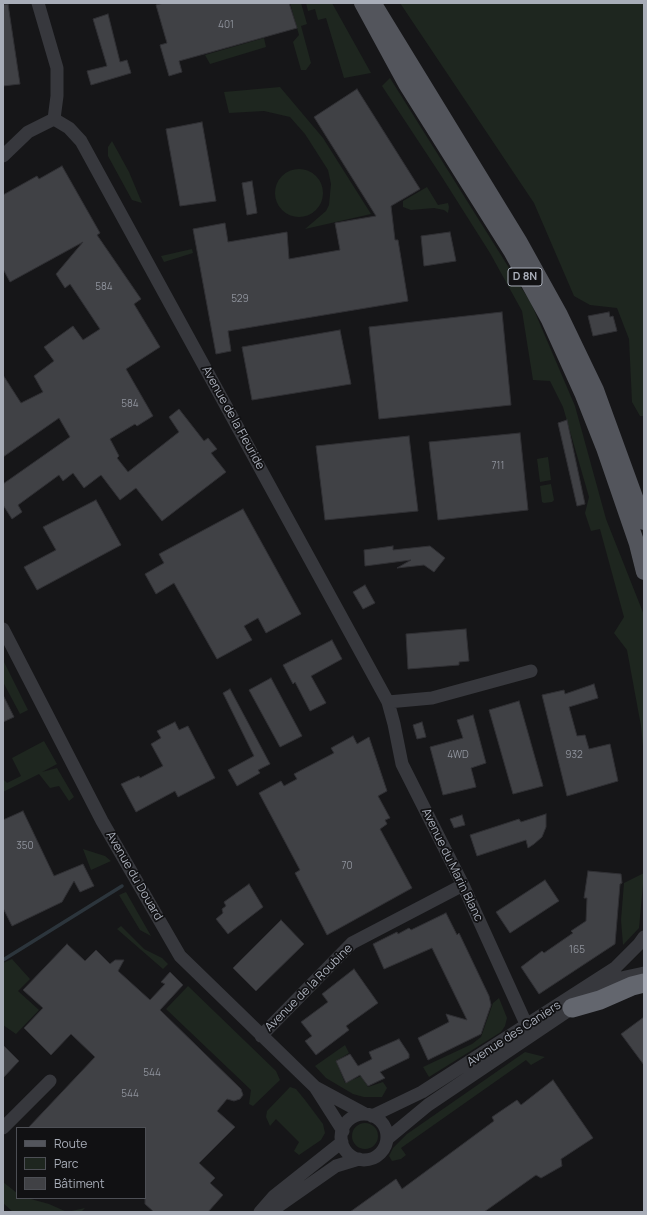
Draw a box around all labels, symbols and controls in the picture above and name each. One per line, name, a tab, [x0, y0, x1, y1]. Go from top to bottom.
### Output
house number: 401	[218, 19, 234, 31]
road number: D 8N	[508, 268, 542, 286]
house number: 584	[95, 281, 113, 293]
house number: 529	[231, 293, 249, 305]
street label: Avenue de la Fleuride	[199, 364, 267, 472]
house number: 584	[121, 398, 139, 410]
house number: 711	[492, 460, 504, 472]
house number: 4WD	[447, 749, 469, 761]
house number: 932	[565, 749, 583, 761]
street label: Avenue du Marin Blanc	[418, 806, 486, 924]
street label: Avenue du Douard	[103, 829, 165, 923]
house number: 350	[16, 840, 34, 852]
house number: 70	[341, 860, 353, 872]
street label: Avenue de la Roubine	[262, 941, 356, 1035]
house number: 165	[569, 944, 585, 956]
street label: Avenue des Caniers	[464, 998, 564, 1070]
house number: 544	[143, 1067, 161, 1079]
house number: 544	[121, 1088, 139, 1100]
legend	[16, 1127, 146, 1199]
text: Route	[54, 1135, 87, 1152]
text: Parc	[54, 1155, 78, 1172]
text: Bâtiment	[54, 1175, 105, 1192]

